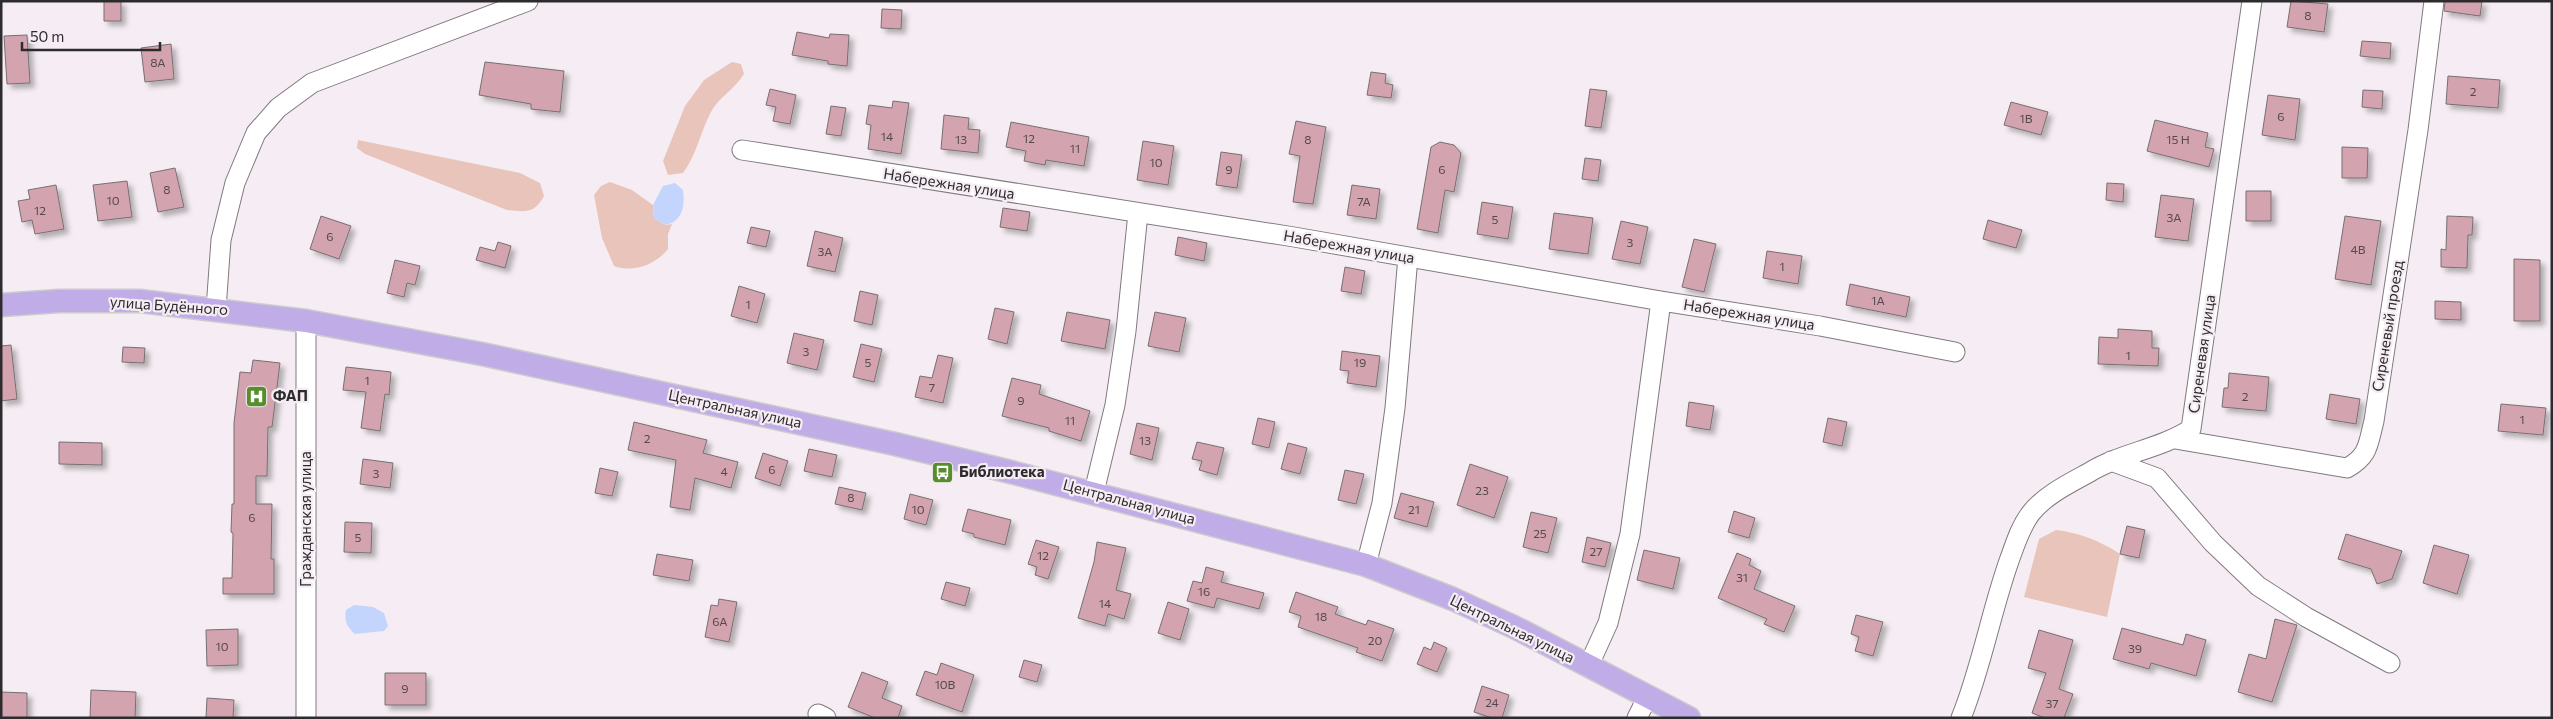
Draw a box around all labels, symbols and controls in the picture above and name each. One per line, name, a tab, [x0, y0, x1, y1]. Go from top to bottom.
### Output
house number: 8	[2304, 8, 2312, 22]
scale bar	[22, 20, 160, 52]
text: 50 m	[30, 27, 64, 45]
house number: 8А	[150, 55, 166, 69]
house number: 2	[2470, 84, 2477, 98]
house number: 6	[2277, 109, 2285, 123]
house number: 1В	[2020, 111, 2033, 125]
house number: 14	[881, 129, 893, 143]
house number: 12	[1023, 131, 1035, 145]
house number: 13	[955, 132, 967, 146]
house number: 8	[1304, 132, 1312, 146]
house number: 15 Н	[2166, 132, 2190, 146]
house number: 11	[1070, 141, 1080, 155]
house number: 10	[1150, 155, 1163, 169]
house number: 9	[1225, 162, 1233, 176]
house number: 6	[1438, 162, 1446, 176]
street label: Набережная улица	[882, 164, 1016, 202]
house number: 8	[163, 182, 171, 196]
house number: 10	[107, 193, 120, 207]
house number: 7А	[1357, 194, 1371, 208]
house number: 12	[34, 203, 46, 217]
house number: 3А	[2167, 210, 2181, 224]
house number: 5	[1492, 212, 1499, 226]
street label: Набережная улица	[1282, 226, 1416, 266]
house number: 6	[326, 229, 334, 243]
house number: 3	[1627, 235, 1634, 249]
house number: 4В	[2351, 242, 2366, 256]
house number: 3А	[818, 244, 832, 258]
house number: 1	[1779, 259, 1785, 273]
street label: Сиреневый проезд	[2368, 259, 2406, 393]
street label: улица Будённого	[109, 292, 229, 318]
house number: 1А	[1871, 293, 1885, 307]
street label: Сиреневая улица	[2184, 293, 2218, 414]
street label: Набережная улица	[1682, 295, 1816, 333]
house number: 1	[745, 297, 751, 311]
house number: 3	[803, 344, 810, 358]
house number: 1	[2125, 348, 2131, 362]
house number: 5	[865, 355, 872, 369]
house number: 19	[1354, 355, 1366, 369]
house number: 1	[364, 373, 370, 387]
house number: 7	[929, 380, 935, 394]
hospital icon: ФАП	[245, 384, 269, 408]
street label: Центральная улица	[667, 385, 804, 431]
place label: ФАП	[273, 386, 308, 404]
house number: 2	[2242, 389, 2249, 403]
house number: 9	[1017, 393, 1025, 407]
house number: 1	[2519, 412, 2525, 426]
house number: 11	[1065, 413, 1075, 427]
house number: 2	[644, 431, 651, 445]
house number: 13	[1139, 433, 1151, 447]
street label: Гражданская улица	[296, 451, 314, 587]
bus stop icon: Библиотека	[931, 460, 955, 484]
house number: 6	[768, 462, 776, 476]
place label: Библиотека	[959, 462, 1045, 480]
house number: 4	[720, 464, 728, 478]
house number: 3	[373, 466, 380, 480]
street label: Центральная улица	[1061, 475, 1197, 527]
house number: 23	[1475, 483, 1489, 497]
house number: 8	[847, 490, 855, 504]
house number: 10	[912, 502, 925, 516]
house number: 21	[1408, 502, 1420, 516]
house number: 6	[248, 510, 256, 524]
house number: 25	[1533, 526, 1547, 540]
house number: 5	[355, 530, 362, 544]
house number: 27	[1590, 544, 1602, 558]
house number: 12	[1037, 548, 1049, 562]
house number: 31	[1736, 570, 1748, 584]
house number: 16	[1198, 584, 1210, 598]
street label: Центральная улица	[1447, 590, 1578, 666]
house number: 14	[1099, 596, 1111, 610]
house number: 18	[1315, 609, 1327, 623]
house number: 6А	[712, 614, 728, 628]
house number: 20	[1368, 633, 1382, 647]
house number: 10	[216, 639, 229, 653]
house number: 39	[2128, 641, 2142, 655]
house number: 10В	[935, 677, 956, 691]
house number: 9	[401, 681, 409, 695]
house number: 24	[1485, 695, 1499, 709]
house number: 37	[2045, 696, 2059, 710]

